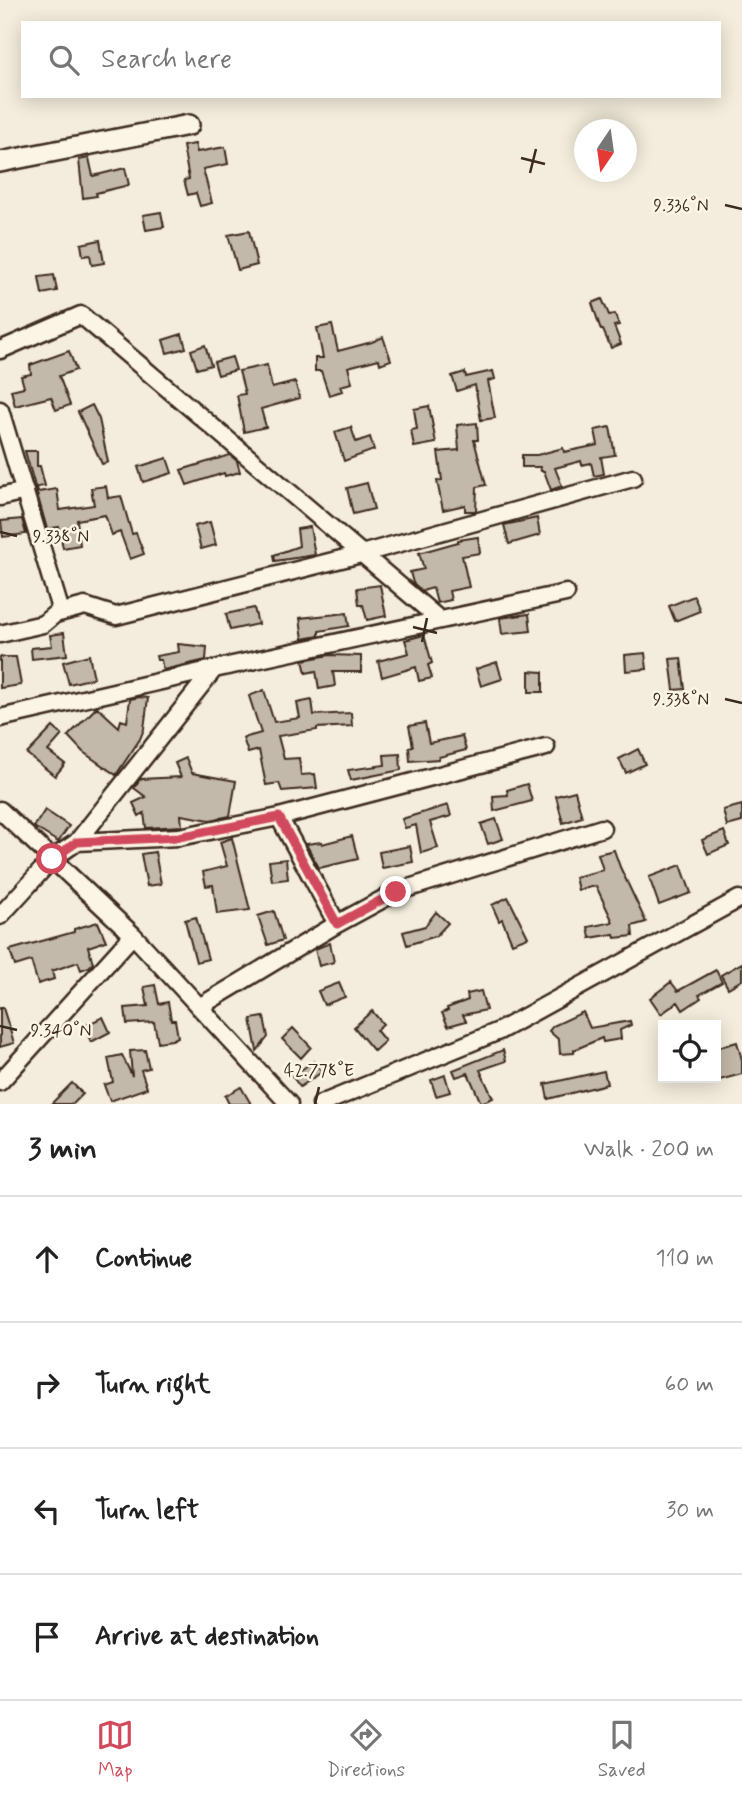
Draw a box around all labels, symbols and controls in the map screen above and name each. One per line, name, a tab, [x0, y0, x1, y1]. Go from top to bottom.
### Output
search box	[21, 21, 721, 98]
icon: search	[45, 41, 83, 79]
text: Search here	[101, 43, 232, 77]
north arrow	[574, 119, 637, 182]
text: 9.336°N	[653, 194, 709, 218]
text: 9.338°N	[33, 525, 89, 549]
text: 9.338°N	[653, 688, 709, 712]
route start	[36, 843, 67, 874]
route end	[380, 876, 411, 907]
text: 9.340°N	[30, 1019, 92, 1043]
map controls	[658, 1020, 721, 1083]
button: locate	[658, 1020, 721, 1083]
text: 42.778°E	[284, 1059, 354, 1083]
text: 3 min	[28, 1130, 97, 1169]
text: Walk · 200 m	[584, 1135, 714, 1165]
icon: ahead	[28, 1240, 66, 1278]
text: Continue	[95, 1242, 192, 1276]
text: 110 m	[655, 1244, 714, 1274]
icon: right	[28, 1366, 66, 1404]
text: Turn right	[95, 1368, 211, 1402]
text: 60 m	[665, 1370, 714, 1400]
icon: left	[28, 1492, 66, 1530]
text: Turn left	[95, 1494, 199, 1528]
text: 30 m	[666, 1496, 714, 1526]
icon: arrive	[28, 1618, 66, 1656]
text: Arrive at destination	[95, 1620, 319, 1654]
tab: Map	[96, 1716, 134, 1783]
tab: Directions	[327, 1716, 405, 1783]
tab: Saved	[598, 1716, 646, 1783]

